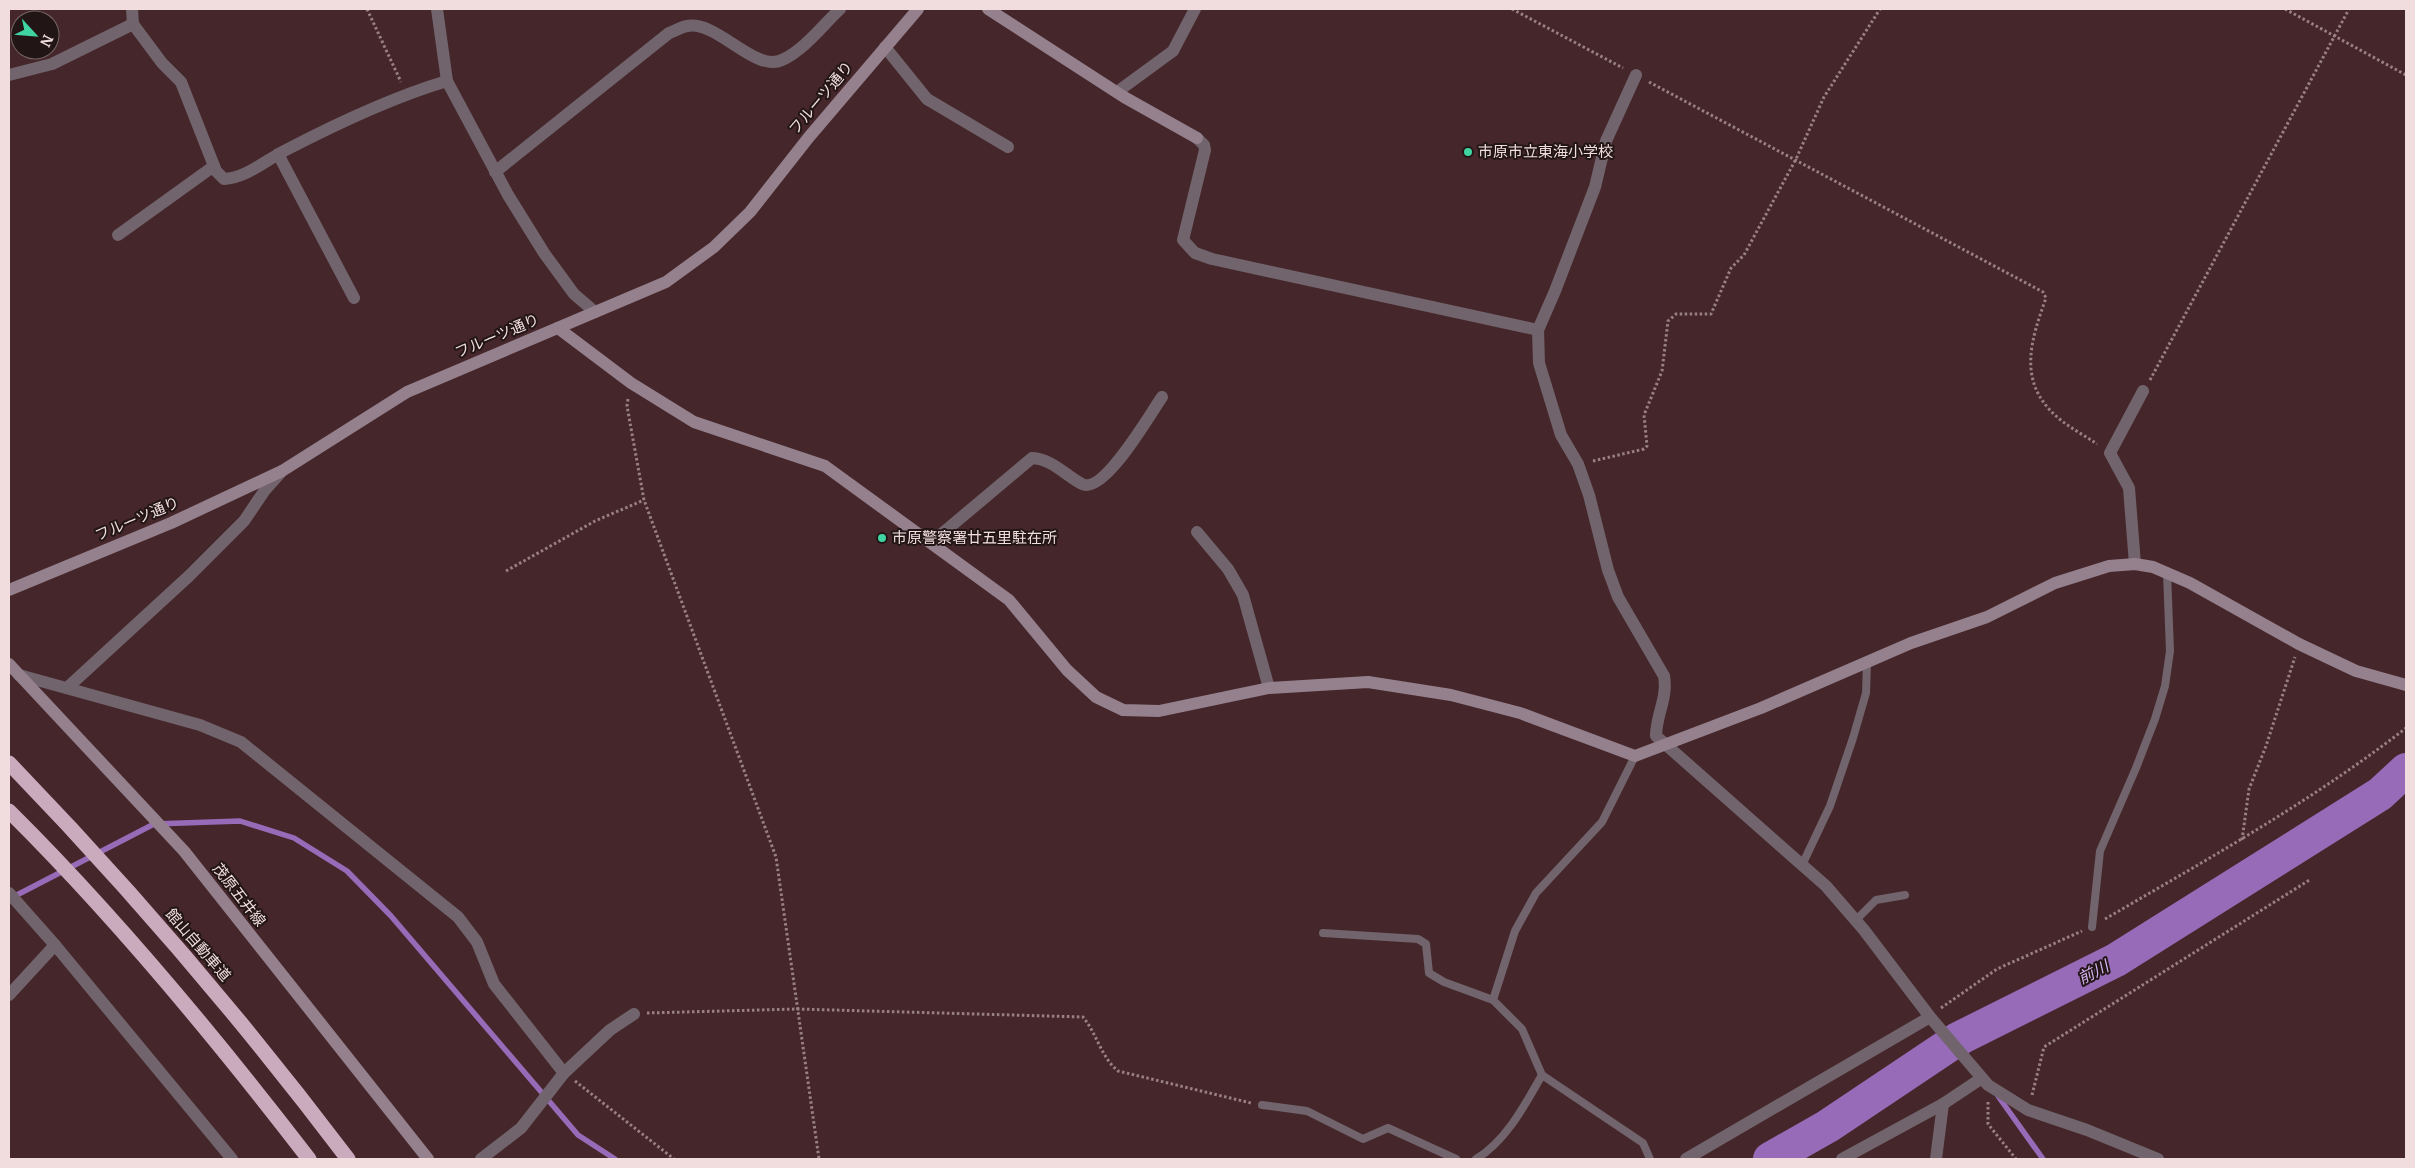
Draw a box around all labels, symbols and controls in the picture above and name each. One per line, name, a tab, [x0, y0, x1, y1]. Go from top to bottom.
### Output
north arrow	[10, 10, 60, 60]
text: N	[36, 32, 57, 50]
street label: フルーツ通り	[785, 57, 857, 138]
place label: 市原市立東海小学校	[1478, 142, 1613, 161]
marker: 市原市立東海小学校	[1462, 146, 1474, 158]
street label: フルーツ通り	[452, 309, 542, 362]
street label: フルーツ通り	[92, 492, 182, 545]
place label: 市原警察署廿五里駐在所	[892, 528, 1057, 547]
marker: 市原警察署廿五里駐在所	[876, 532, 888, 544]
street label: 茂原五井線	[209, 859, 270, 930]
street label: 館山自動車道	[162, 904, 235, 985]
water label: 前川	[2074, 955, 2114, 988]

